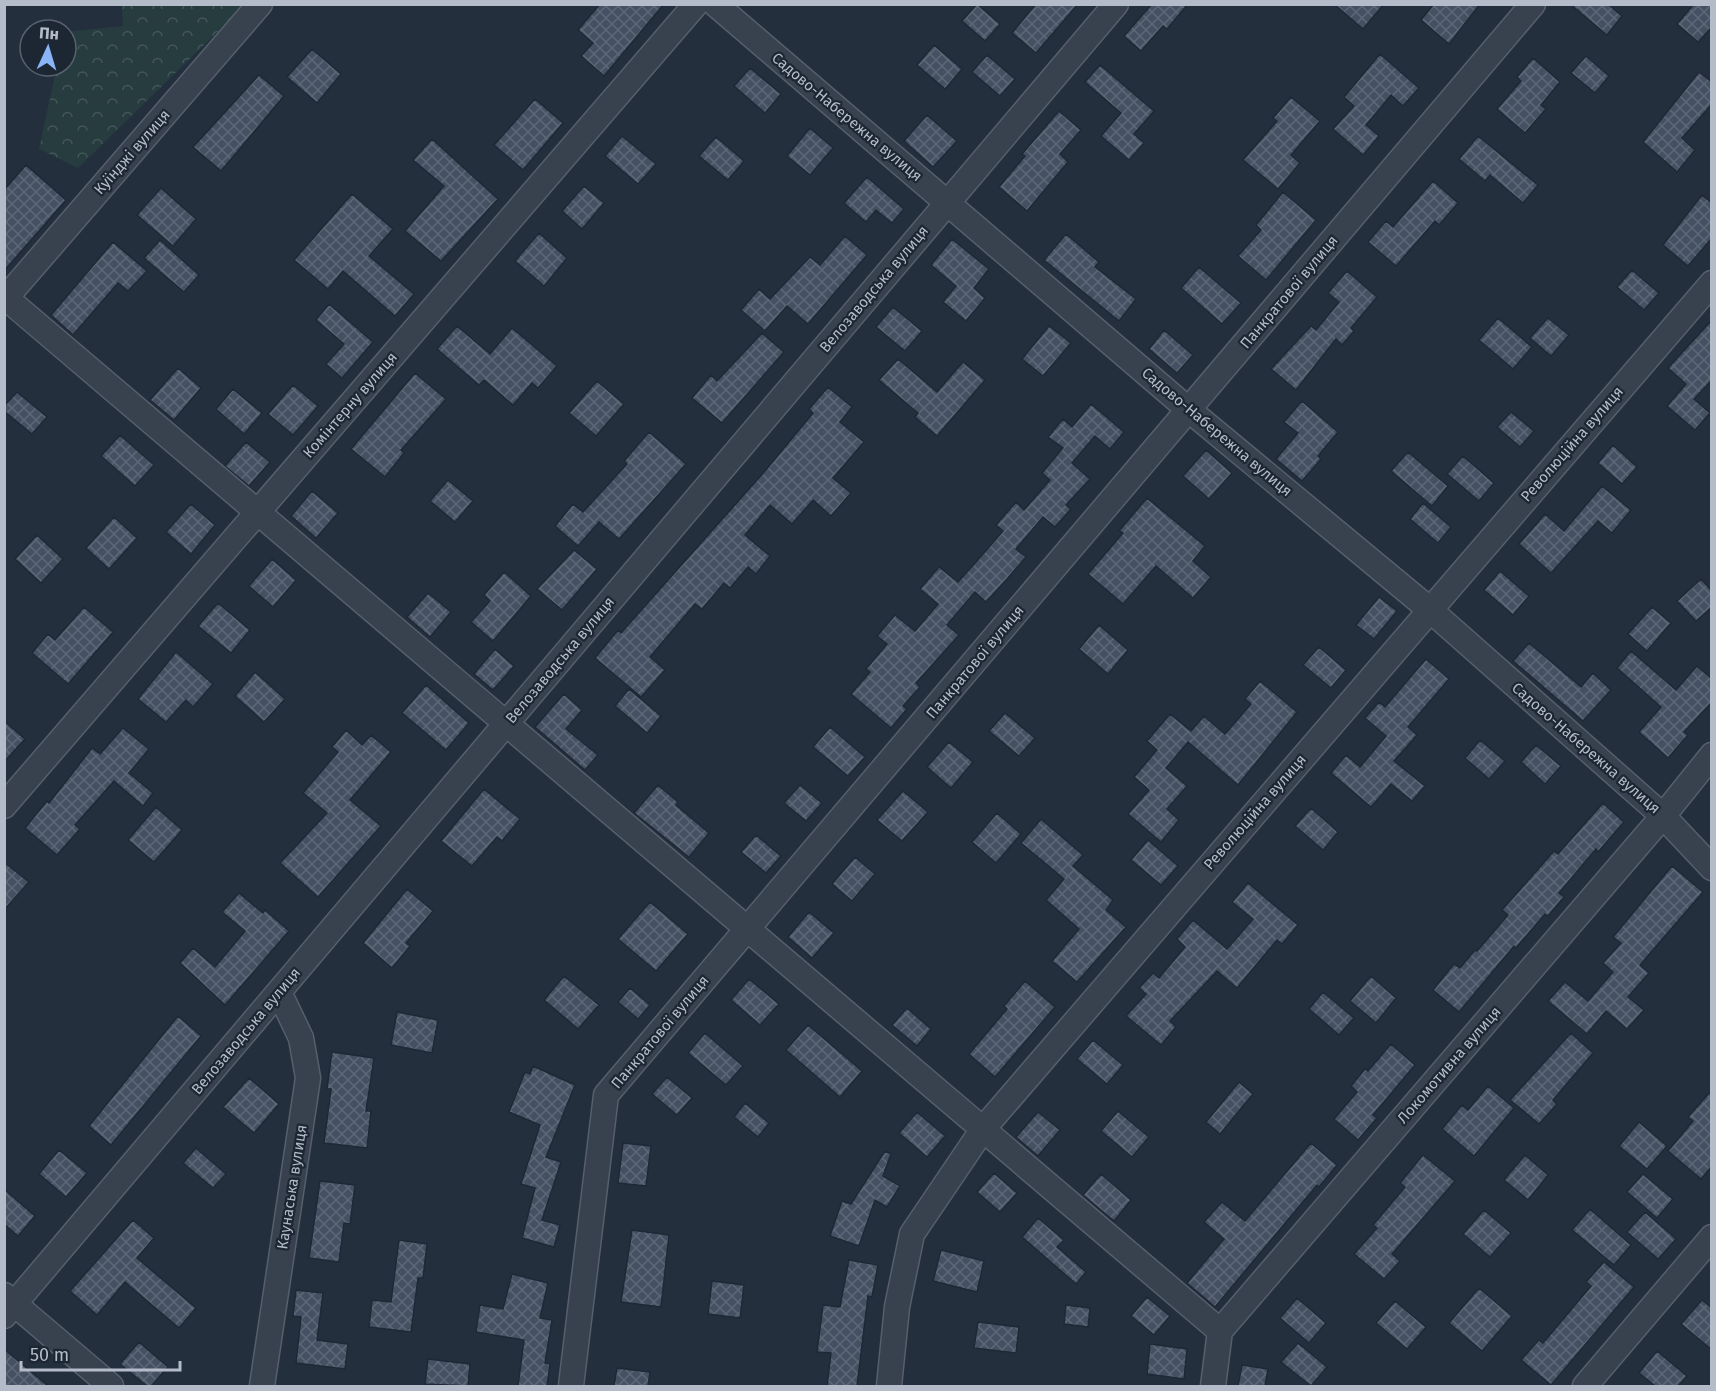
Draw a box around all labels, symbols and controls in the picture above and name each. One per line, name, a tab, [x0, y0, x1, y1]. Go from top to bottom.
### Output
north arrow	[18, 18, 78, 78]
text: Пн	[38, 23, 60, 44]
street label: Садово-Набережна вулиця	[768, 49, 926, 185]
street label: Куїнджі вулиця	[90, 106, 174, 198]
street label: Велозаводська вулиця	[816, 222, 932, 356]
street label: Панкратової вулиця	[1236, 232, 1342, 352]
street label: Комінтерну вулиця	[299, 348, 401, 462]
street label: Садово-Набережна вулиця	[1138, 364, 1296, 500]
street label: Революційна вулиця	[1517, 383, 1627, 505]
street label: Велозаводська вулиця	[502, 593, 618, 727]
street label: Панкратової вулиця	[922, 602, 1028, 722]
street label: Садово-Набережна вулиця	[1508, 679, 1664, 817]
street label: Революційна вулиця	[1200, 751, 1310, 873]
street label: Велозаводська вулиця	[188, 964, 304, 1098]
street label: Панкратової вулиця	[607, 972, 713, 1092]
street label: Локомотивна вулиця	[1393, 1003, 1505, 1127]
street label: Каунаська вулиця	[273, 1123, 311, 1251]
scale bar	[21, 1334, 180, 1372]
text: 50 m	[30, 1344, 69, 1366]

